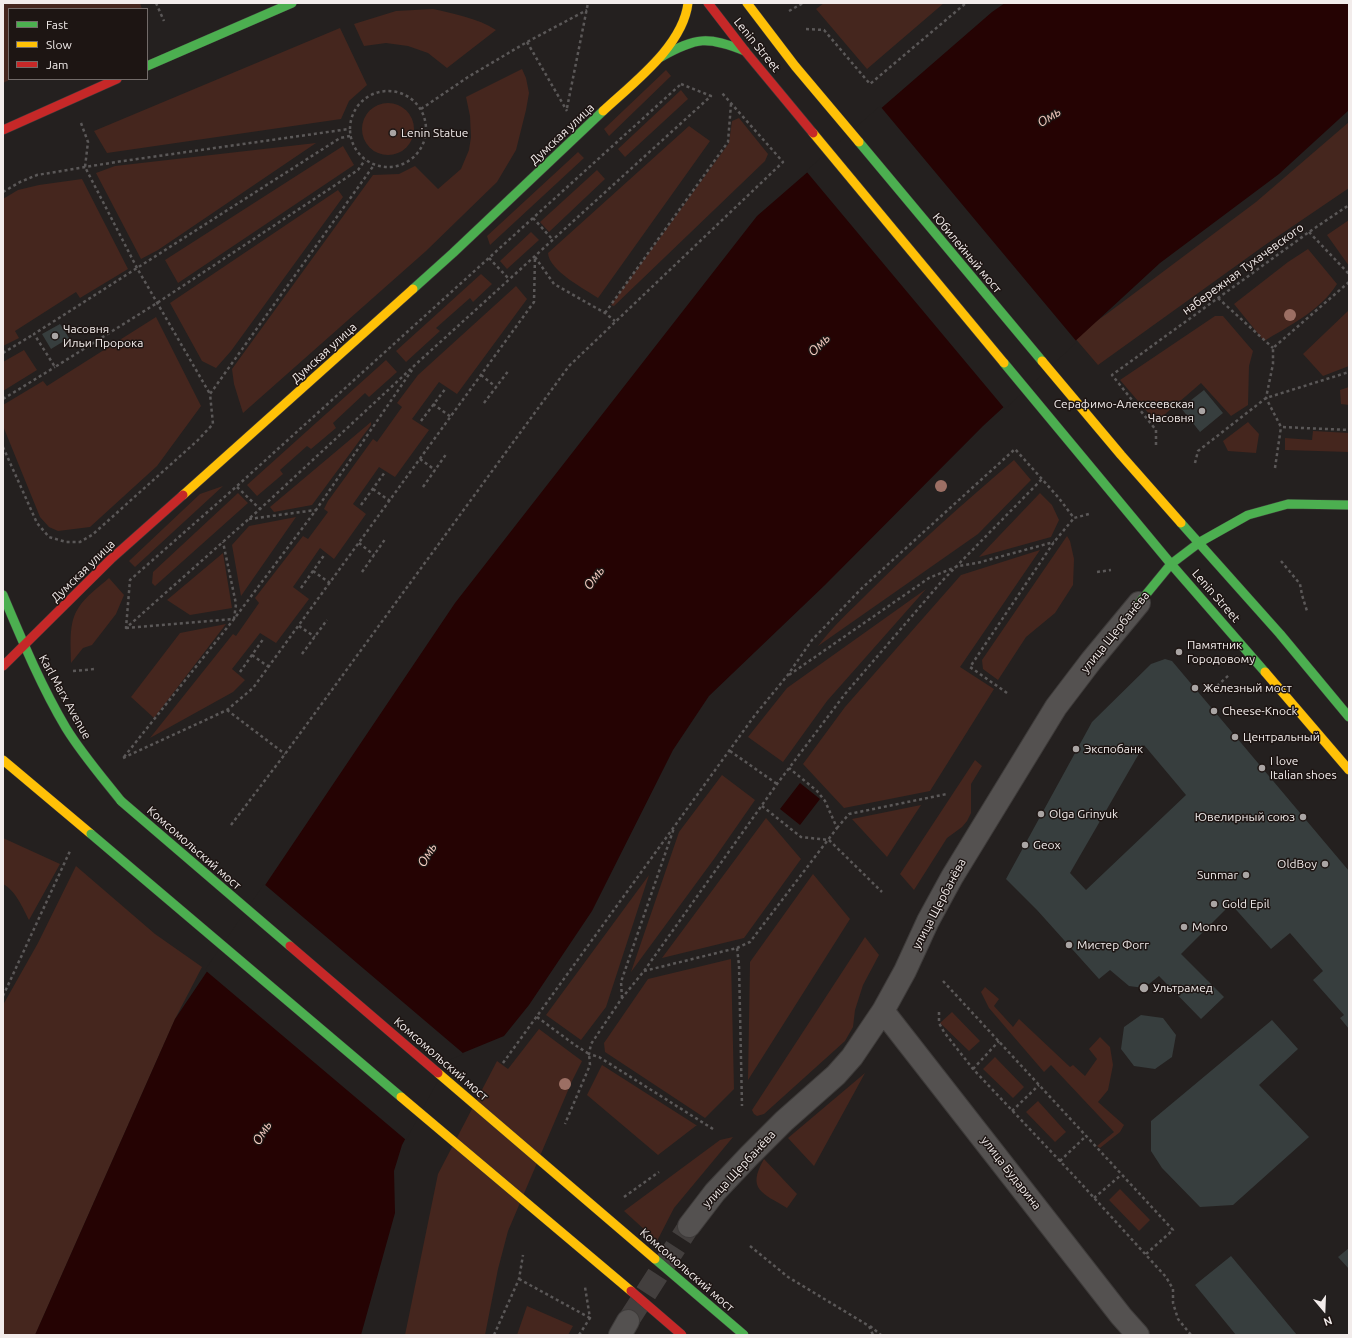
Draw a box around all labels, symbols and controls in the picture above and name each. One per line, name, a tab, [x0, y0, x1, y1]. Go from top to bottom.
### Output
legend	[8, 8, 148, 80]
street label: Lenin Street	[731, 15, 783, 75]
text: Fast	[46, 18, 68, 31]
text: Slow	[46, 38, 72, 51]
text: Jam	[46, 58, 68, 71]
street label: Думская улица	[527, 100, 597, 168]
water label: Омь	[1034, 104, 1064, 130]
place label: Lenin Statue	[401, 126, 468, 140]
marker: Lenin Statue	[388, 128, 398, 138]
street label: Юбилейный мост	[929, 210, 1005, 296]
street label: набережная Тухачевского	[1180, 220, 1306, 318]
street label: Думская улица	[288, 320, 360, 386]
place label: Часовня Ильи Пророка	[63, 322, 143, 350]
water label: Омь	[805, 330, 833, 360]
marker: Часовня Ильи Пророка	[50, 331, 60, 341]
place label: Серафимо-Алексеевская Часовня	[1054, 397, 1194, 425]
marker: Серафимо-Алексеевская Часовня	[1197, 406, 1207, 416]
street label: Думская улица	[48, 537, 118, 605]
water label: Омь	[580, 563, 608, 593]
street label: Lenin Street	[1189, 567, 1243, 625]
street label: улица Щербанёва	[1078, 588, 1152, 676]
place label: Памятник Городовому	[1187, 638, 1255, 666]
marker: Памятник Городовому	[1174, 647, 1184, 657]
street label: Karl Marx Avenue	[36, 652, 94, 742]
place label: Железный мост	[1203, 681, 1292, 695]
marker: Железный мост	[1190, 683, 1200, 693]
place label: Cheese-Knock	[1222, 704, 1298, 718]
marker: Cheese-Knock	[1209, 706, 1219, 716]
place label: Центральный	[1243, 730, 1320, 744]
marker: Центральный	[1230, 732, 1240, 742]
place label: Экспобанк	[1084, 742, 1143, 756]
marker: Экспобанк	[1071, 744, 1081, 754]
place label: I love Italian shoes	[1270, 754, 1337, 782]
marker: I love Italian shoes	[1257, 763, 1267, 773]
street label: Комсомольский мост	[144, 803, 244, 893]
place label: Olga Grinyuk	[1049, 807, 1118, 821]
marker: Olga Grinyuk	[1036, 809, 1046, 819]
place label: Ювелирный союз	[1195, 810, 1295, 824]
marker: Ювелирный союз	[1298, 812, 1308, 822]
place label: Geox	[1033, 838, 1061, 852]
water label: Омь	[414, 840, 440, 870]
marker: Geox	[1020, 840, 1030, 850]
street label: улица Щербанёва	[909, 856, 969, 952]
place label: OldBoy	[1277, 857, 1317, 871]
marker: OldBoy	[1320, 859, 1330, 869]
place label: Sunmar	[1197, 868, 1238, 882]
marker: Sunmar	[1241, 870, 1251, 880]
place label: Gold Epil	[1222, 897, 1270, 911]
marker: Gold Epil	[1209, 899, 1219, 909]
place label: Monro	[1192, 920, 1228, 934]
marker: Monro	[1179, 922, 1189, 932]
place label: Мистер Фогг	[1077, 938, 1149, 952]
marker: Мистер Фогг	[1064, 940, 1074, 950]
place label: Ультрамед	[1153, 981, 1213, 995]
marker: Ультрамед	[1138, 982, 1150, 994]
street label: Комсомольский мост	[391, 1014, 491, 1104]
water label: Омь	[249, 1118, 275, 1148]
street label: улица Щербанёва	[699, 1127, 779, 1211]
street label: улица Бударина	[978, 1133, 1044, 1213]
street label: Комсомольский мост	[637, 1225, 737, 1315]
north arrow	[1304, 1290, 1344, 1330]
text: N	[1322, 1314, 1334, 1328]

